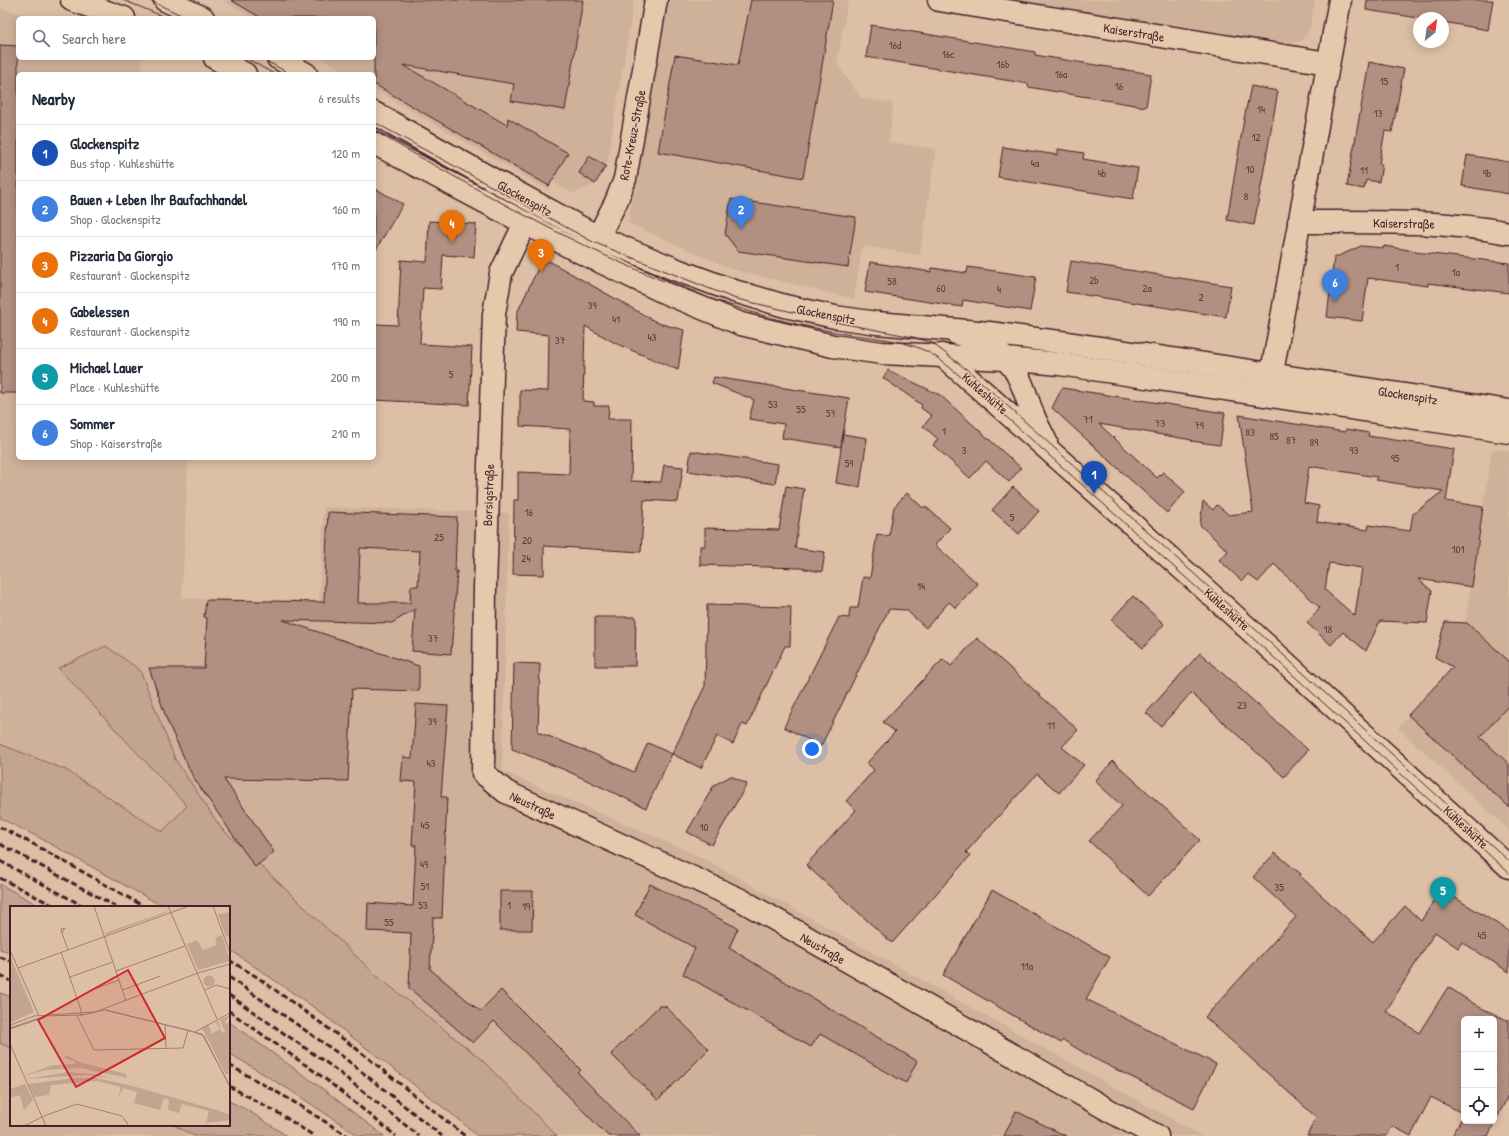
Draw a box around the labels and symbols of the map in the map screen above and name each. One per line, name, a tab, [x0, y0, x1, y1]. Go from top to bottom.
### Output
north arrow	[1413, 12, 1449, 48]
street label: Kaiserstraße	[1102, 18, 1166, 46]
house number: 16d	[889, 38, 902, 52]
house number: 16c	[942, 47, 955, 61]
house number: 16b	[997, 57, 1010, 71]
house number: 16a	[1055, 67, 1068, 81]
house number: 15	[1380, 74, 1389, 88]
house number: 16	[1115, 79, 1124, 93]
street label: Rote-Kreuz-Straße	[614, 88, 650, 182]
house number: 14	[1257, 102, 1265, 116]
house number: 13	[1374, 106, 1383, 120]
house number: 12	[1251, 130, 1261, 144]
house number: 4a	[1031, 156, 1040, 170]
house number: 10	[1246, 162, 1255, 176]
house number: 11	[1360, 163, 1368, 177]
house number: 4b	[1098, 166, 1107, 180]
house number: 9b	[1483, 166, 1492, 180]
street label: Glockenspitz	[494, 176, 556, 221]
house number: 8	[1244, 189, 1249, 203]
pin: 2	[728, 196, 754, 229]
pin: 4	[439, 210, 465, 243]
street label: Kaiserstraße	[1373, 213, 1435, 233]
pin: 3	[528, 239, 554, 272]
house number: 1	[1395, 260, 1399, 274]
house number: 1a	[1452, 265, 1461, 279]
pin: 6	[1322, 269, 1348, 302]
house number: 2b	[1089, 273, 1099, 287]
house number: 58	[887, 274, 897, 288]
house number: 60	[936, 281, 946, 295]
house number: 2a	[1142, 281, 1152, 295]
house number: 4	[997, 282, 1001, 296]
house number: 2	[1198, 290, 1204, 304]
house number: 39	[588, 298, 596, 312]
street label: Glockenspitz	[795, 299, 858, 329]
house number: 41	[612, 312, 620, 326]
house number: 43	[647, 330, 657, 344]
house number: 37	[555, 333, 565, 347]
house number: 5	[449, 367, 454, 381]
street label: Kuhleshütte	[958, 368, 1012, 418]
street label: Glockenspitz	[1377, 381, 1439, 409]
house number: 53	[768, 397, 778, 411]
house number: 55	[796, 402, 806, 416]
house number: 57	[826, 406, 836, 420]
house number: 71	[1083, 412, 1093, 426]
house number: 73	[1155, 416, 1165, 430]
house number: 79	[1194, 418, 1204, 432]
house number: 1	[942, 424, 946, 438]
house number: 83	[1245, 425, 1255, 439]
house number: 85	[1269, 429, 1279, 443]
house number: 87	[1286, 433, 1296, 447]
house number: 89	[1310, 435, 1318, 449]
house number: 3	[962, 443, 967, 457]
house number: 93	[1350, 443, 1359, 457]
house number: 95	[1391, 451, 1400, 465]
house number: 59	[845, 456, 853, 470]
pin: 1	[1081, 461, 1107, 494]
street label: Borsigstraße	[478, 464, 498, 526]
house number: 16	[525, 505, 534, 519]
house number: 5	[1010, 510, 1015, 524]
house number: 25	[434, 530, 444, 544]
house number: 20	[522, 533, 532, 547]
house number: 101	[1452, 542, 1464, 556]
house number: 24	[521, 551, 531, 565]
house number: 14	[917, 579, 925, 593]
street label: Kuhleshütte	[1200, 584, 1254, 634]
house number: 18	[1324, 622, 1333, 636]
house number: 37	[428, 631, 438, 645]
house number: 23	[1237, 698, 1247, 712]
house number: 39	[428, 714, 436, 728]
house number: 11	[1047, 718, 1055, 732]
your location	[802, 739, 822, 759]
house number: 43	[426, 756, 436, 770]
street label: Neustraße	[507, 787, 559, 823]
street label: Kuhleshütte	[1439, 801, 1493, 853]
house number: 45	[421, 818, 430, 832]
house number: 10	[700, 820, 709, 834]
house number: 49	[420, 857, 428, 871]
pin: 5	[1430, 877, 1456, 910]
house number: 51	[421, 879, 429, 893]
house number: 35	[1274, 880, 1284, 894]
house number: 53	[418, 898, 428, 912]
house number: 1	[507, 898, 511, 912]
house number: 19	[522, 899, 530, 913]
inset map	[10, 906, 230, 1126]
house number: 55	[384, 915, 394, 929]
street label: Neustraße	[797, 928, 849, 968]
house number: 45	[1478, 928, 1487, 942]
house number: 11a	[1021, 959, 1034, 973]

